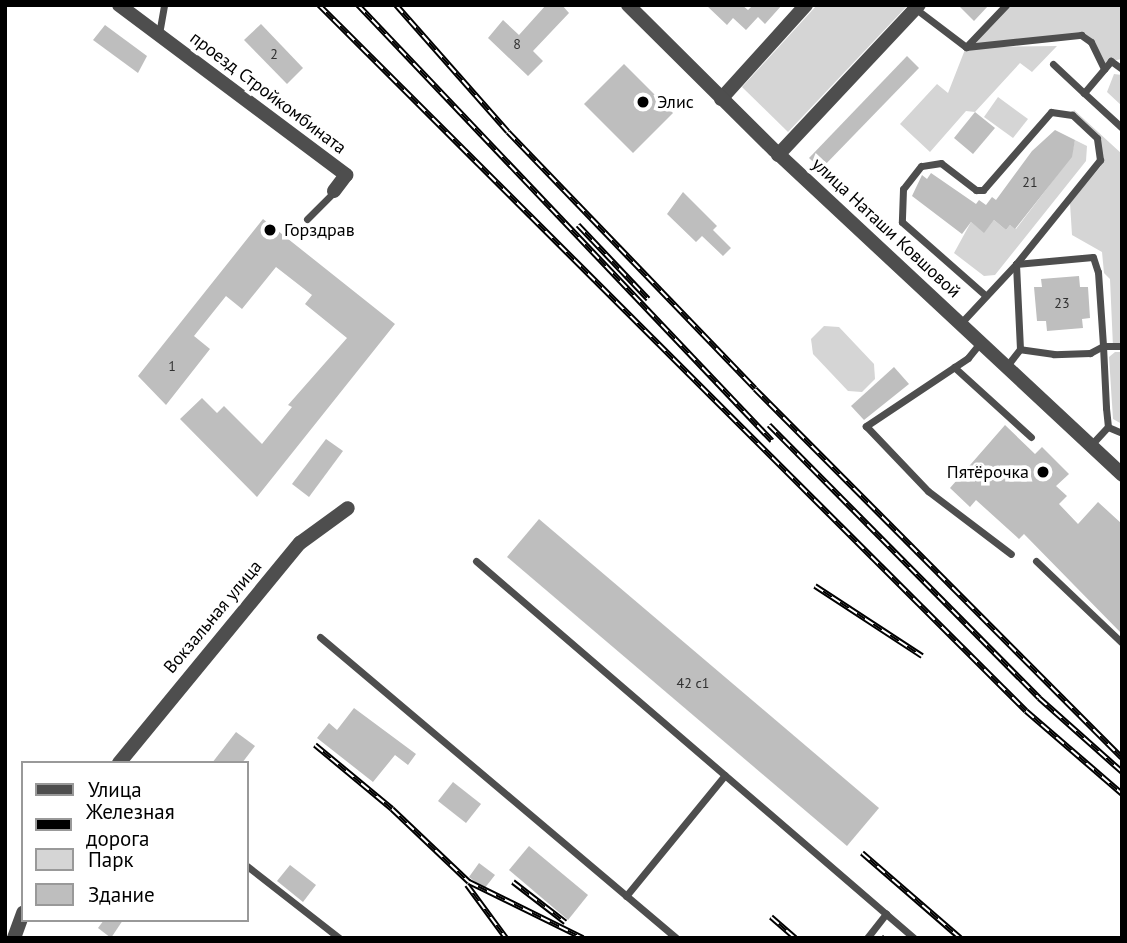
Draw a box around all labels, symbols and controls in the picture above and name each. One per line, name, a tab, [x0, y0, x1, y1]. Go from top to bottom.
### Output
street label: проезд Стройкомбината	[186, 27, 350, 159]
house number: 8	[513, 36, 521, 52]
house number: 2	[270, 46, 278, 62]
place label: Элис	[657, 91, 694, 113]
marker: Элис	[635, 94, 651, 110]
street label: улица Наташи Ковшовой	[807, 153, 965, 303]
house number: 21	[1022, 174, 1038, 190]
place label: Горздрав	[284, 219, 355, 241]
marker: Горздрав	[262, 222, 278, 238]
house number: 23	[1054, 295, 1070, 311]
house number: 1	[168, 358, 176, 374]
place label: Пятёрочка	[947, 461, 1029, 483]
marker: Пятёрочка	[1035, 464, 1051, 480]
street label: Вокзальная улица	[159, 556, 267, 678]
house number: 42 с1	[677, 675, 709, 691]
legend	[21, 761, 248, 922]
text: Улица	[88, 776, 142, 803]
text: Железная дорога	[86, 798, 175, 852]
text: Парк	[88, 846, 134, 873]
text: Здание	[88, 881, 155, 908]

